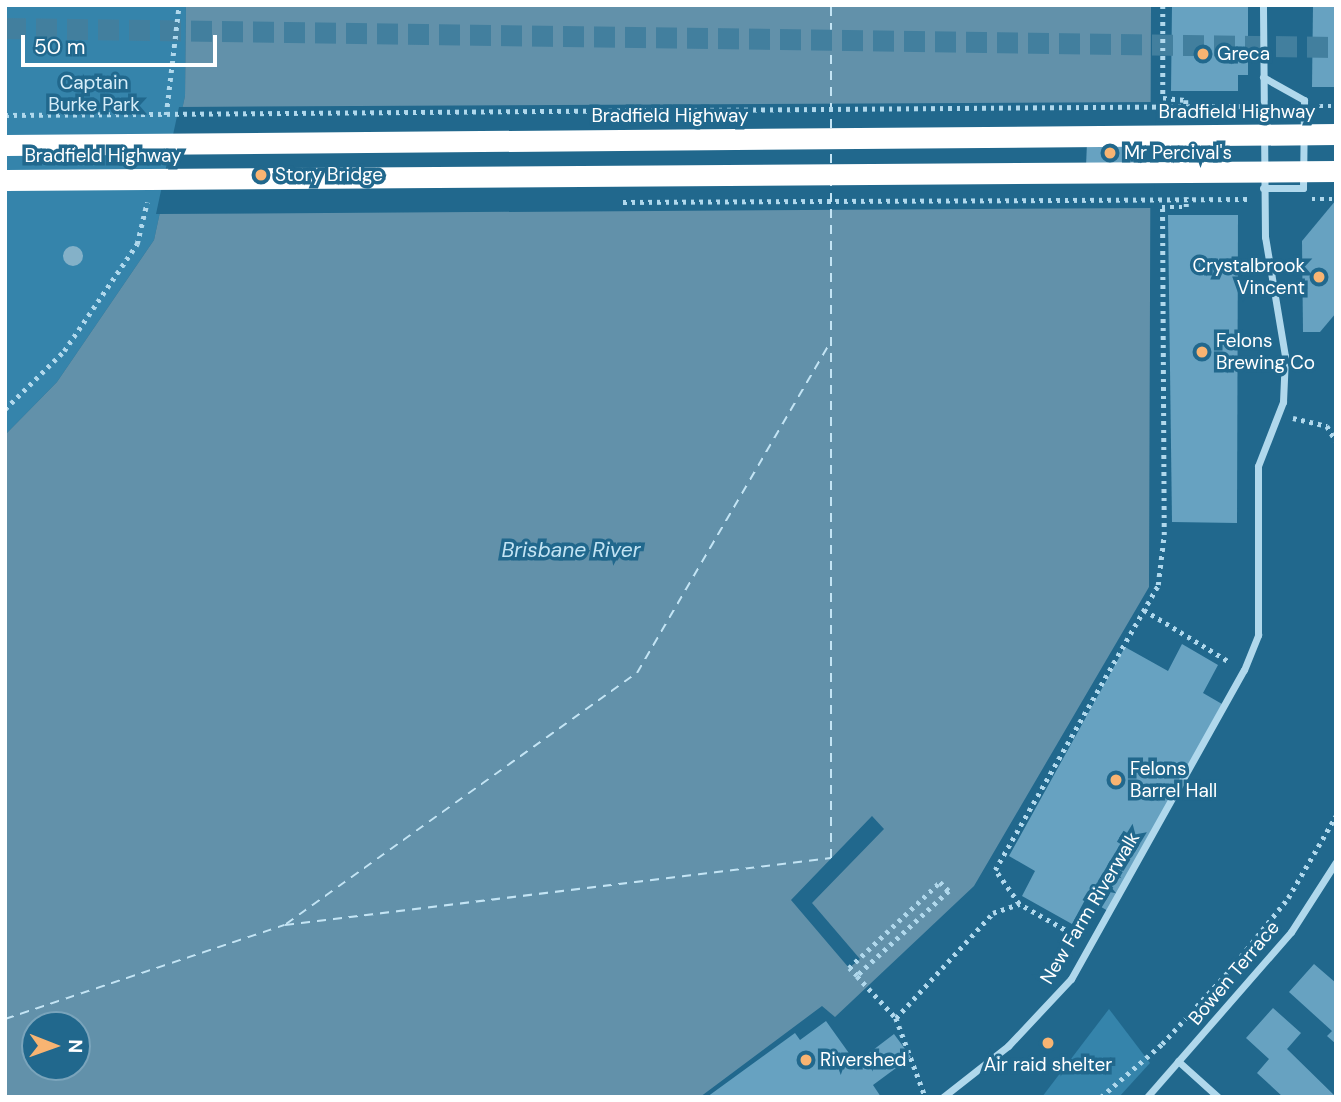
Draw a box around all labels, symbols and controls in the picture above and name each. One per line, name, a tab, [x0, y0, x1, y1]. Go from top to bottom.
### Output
scale bar	[24, 21, 220, 65]
text: 50 m	[34, 33, 85, 61]
place label: Greca	[1217, 43, 1270, 65]
marker: Greca	[1195, 46, 1211, 62]
park label: Captain Burke Park	[48, 72, 140, 116]
street label: Bradfield Highway	[1158, 101, 1316, 123]
street label: Bradfield Highway	[591, 105, 749, 127]
place label: Mr Percival's	[1124, 142, 1232, 164]
street label: Bradfield Highway	[24, 145, 182, 167]
marker: Mr Percival's	[1102, 145, 1118, 161]
place label: Story Bridge	[275, 164, 383, 186]
marker: Story Bridge	[253, 167, 269, 183]
place label: Crystalbrook Vincent	[1193, 255, 1305, 299]
marker: Crystalbrook Vincent	[1311, 269, 1327, 285]
place label: Felons Brewing Co	[1216, 330, 1315, 374]
marker: Felons Brewing Co	[1194, 344, 1210, 360]
water label: Brisbane River	[501, 537, 641, 563]
place label: Felons Barrel Hall	[1130, 758, 1217, 802]
marker: Felons Barrel Hall	[1108, 772, 1124, 788]
street label: New Farm Riverwalk	[1036, 828, 1144, 988]
street label: Bowen Terrace	[1184, 916, 1284, 1030]
north arrow	[21, 1011, 91, 1081]
marker: Air raid shelter	[1040, 1035, 1056, 1051]
text: N	[63, 1039, 88, 1053]
place label: Rivershed	[820, 1049, 906, 1071]
marker: Rivershed	[798, 1052, 814, 1068]
place label: Air raid shelter	[984, 1054, 1112, 1076]

